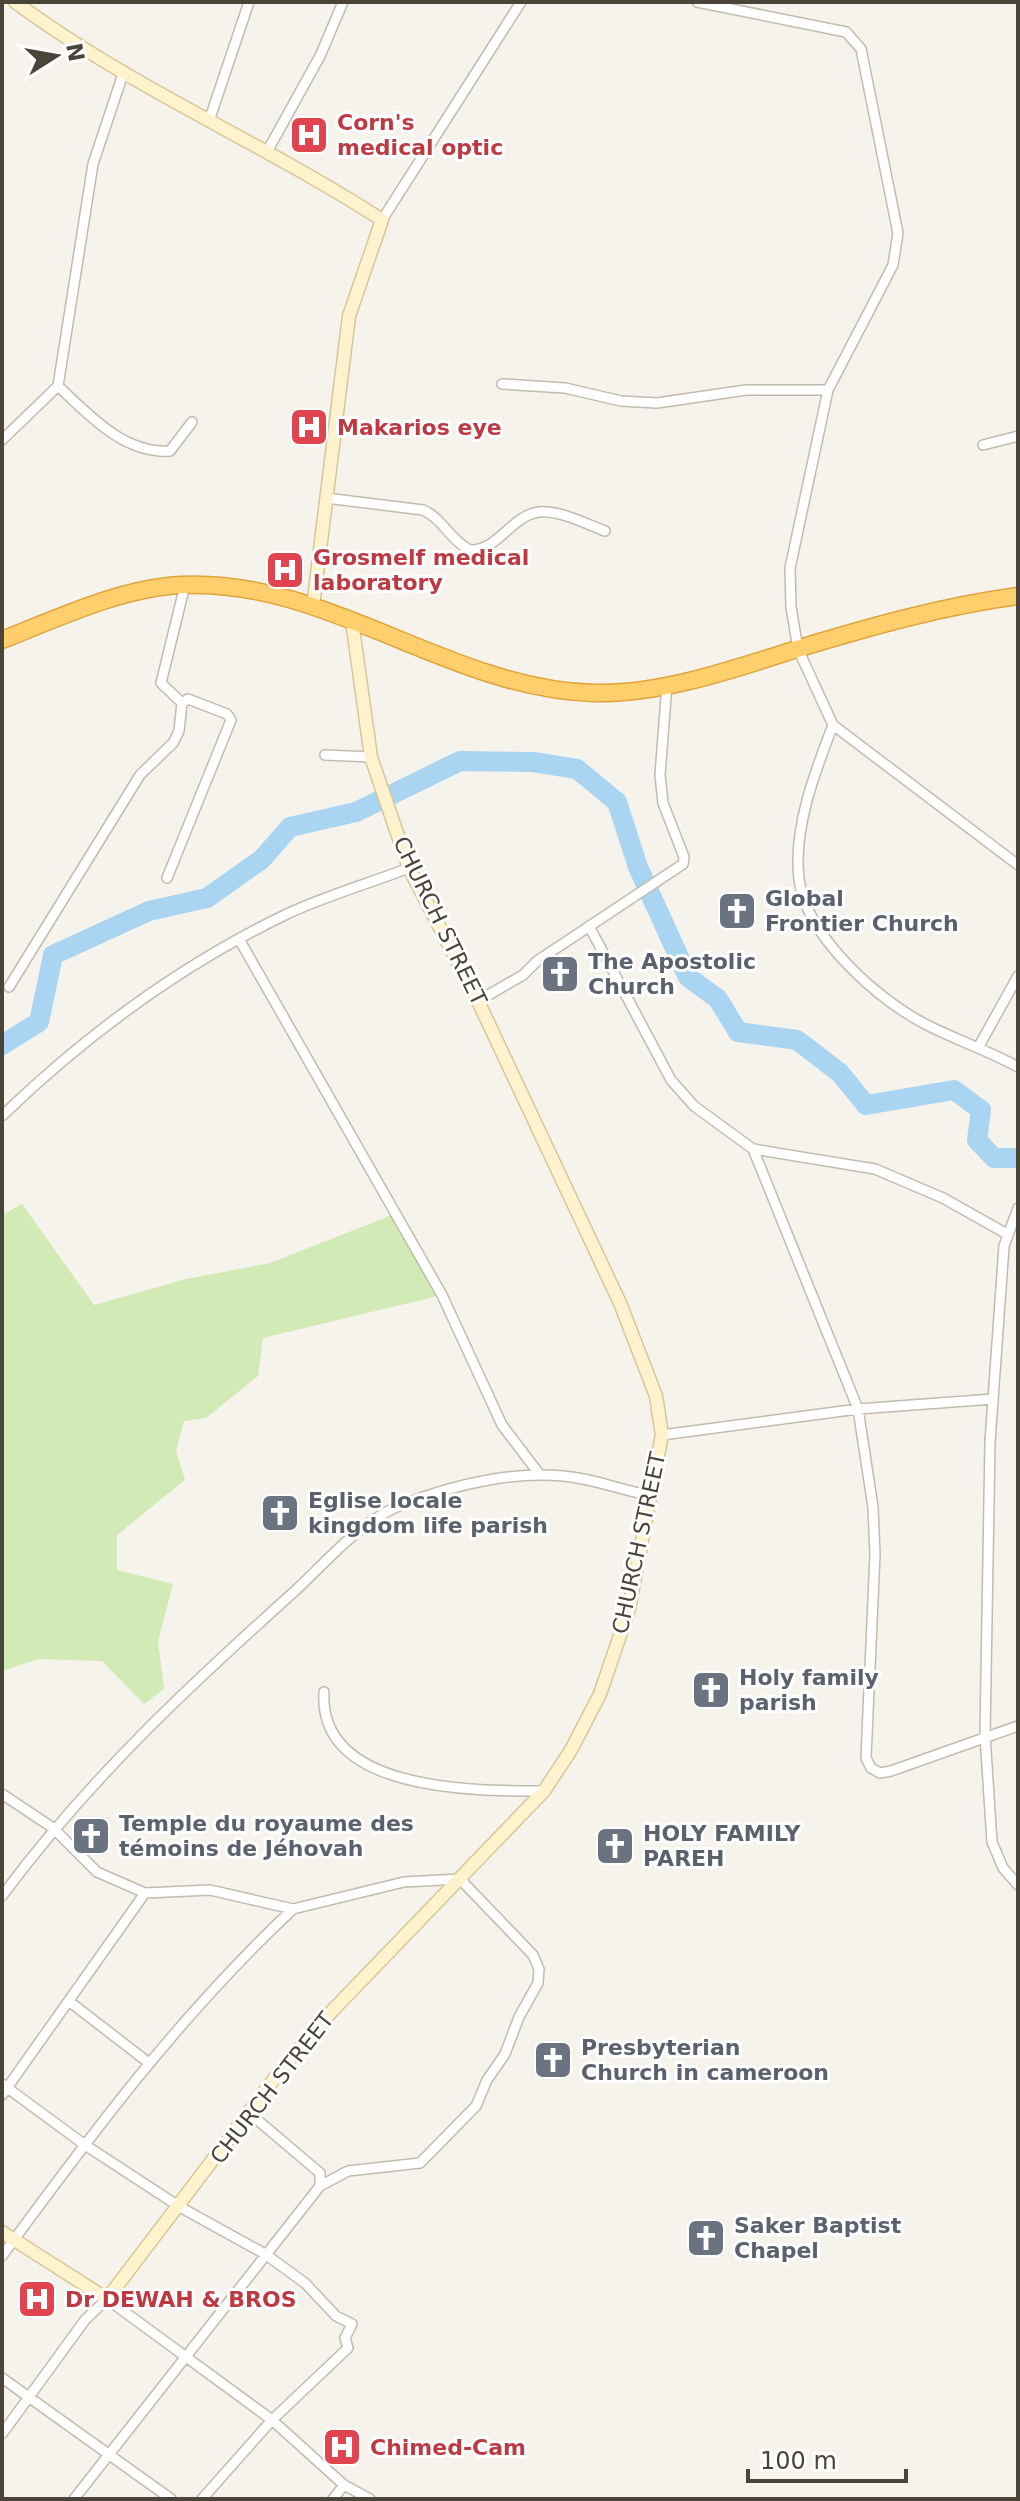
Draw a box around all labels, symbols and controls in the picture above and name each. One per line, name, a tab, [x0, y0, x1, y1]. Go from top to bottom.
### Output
north arrow	[16, 16, 96, 96]
text: N	[61, 41, 89, 64]
place label: Corn's medical optic	[337, 110, 503, 160]
hospital icon: Corn's medical optic	[288, 114, 330, 156]
hospital icon: Makarios eye	[288, 406, 330, 448]
place label: Makarios eye	[337, 415, 502, 440]
place label: Grosmelf medical laboratory	[313, 545, 529, 595]
hospital icon: Grosmelf medical laboratory	[264, 549, 306, 591]
street label: CHURCH STREET	[388, 832, 492, 1010]
place label: Global Frontier Church	[765, 886, 959, 936]
church icon: Global Frontier Church	[716, 890, 758, 932]
place label: The Apostolic Church	[588, 949, 756, 999]
church icon: The Apostolic Church	[539, 953, 581, 995]
street label: CHURCH STREET	[608, 1449, 671, 1636]
place label: Eglise locale kingdom life parish	[308, 1488, 548, 1538]
church icon: Eglise locale kingdom life parish	[259, 1492, 301, 1534]
place label: Holy family parish	[739, 1665, 879, 1715]
church icon: Holy family parish	[690, 1669, 732, 1711]
place label: Temple du royaume des témoins de Jéhovah	[119, 1811, 414, 1861]
church icon: Temple du royaume des témoins de Jéhovah	[70, 1815, 112, 1857]
place label: HOLY FAMILY PAREH	[643, 1821, 801, 1871]
church icon: HOLY FAMILY PAREH	[594, 1825, 636, 1867]
street label: CHURCH STREET	[205, 2007, 339, 2169]
place label: Presbyterian Church in cameroon	[581, 2035, 829, 2085]
church icon: Presbyterian Church in cameroon	[532, 2039, 574, 2081]
place label: Saker Baptist Chapel	[734, 2213, 902, 2263]
church icon: Saker Baptist Chapel	[685, 2217, 727, 2259]
hospital icon: Dr DEWAH & BROS	[16, 2278, 58, 2320]
place label: Dr DEWAH & BROS	[65, 2287, 297, 2312]
hospital icon: Chimed-Cam	[321, 2426, 363, 2468]
scale bar	[748, 2433, 906, 2483]
place label: Chimed-Cam	[370, 2435, 526, 2460]
text: 100 m	[760, 2447, 837, 2475]

